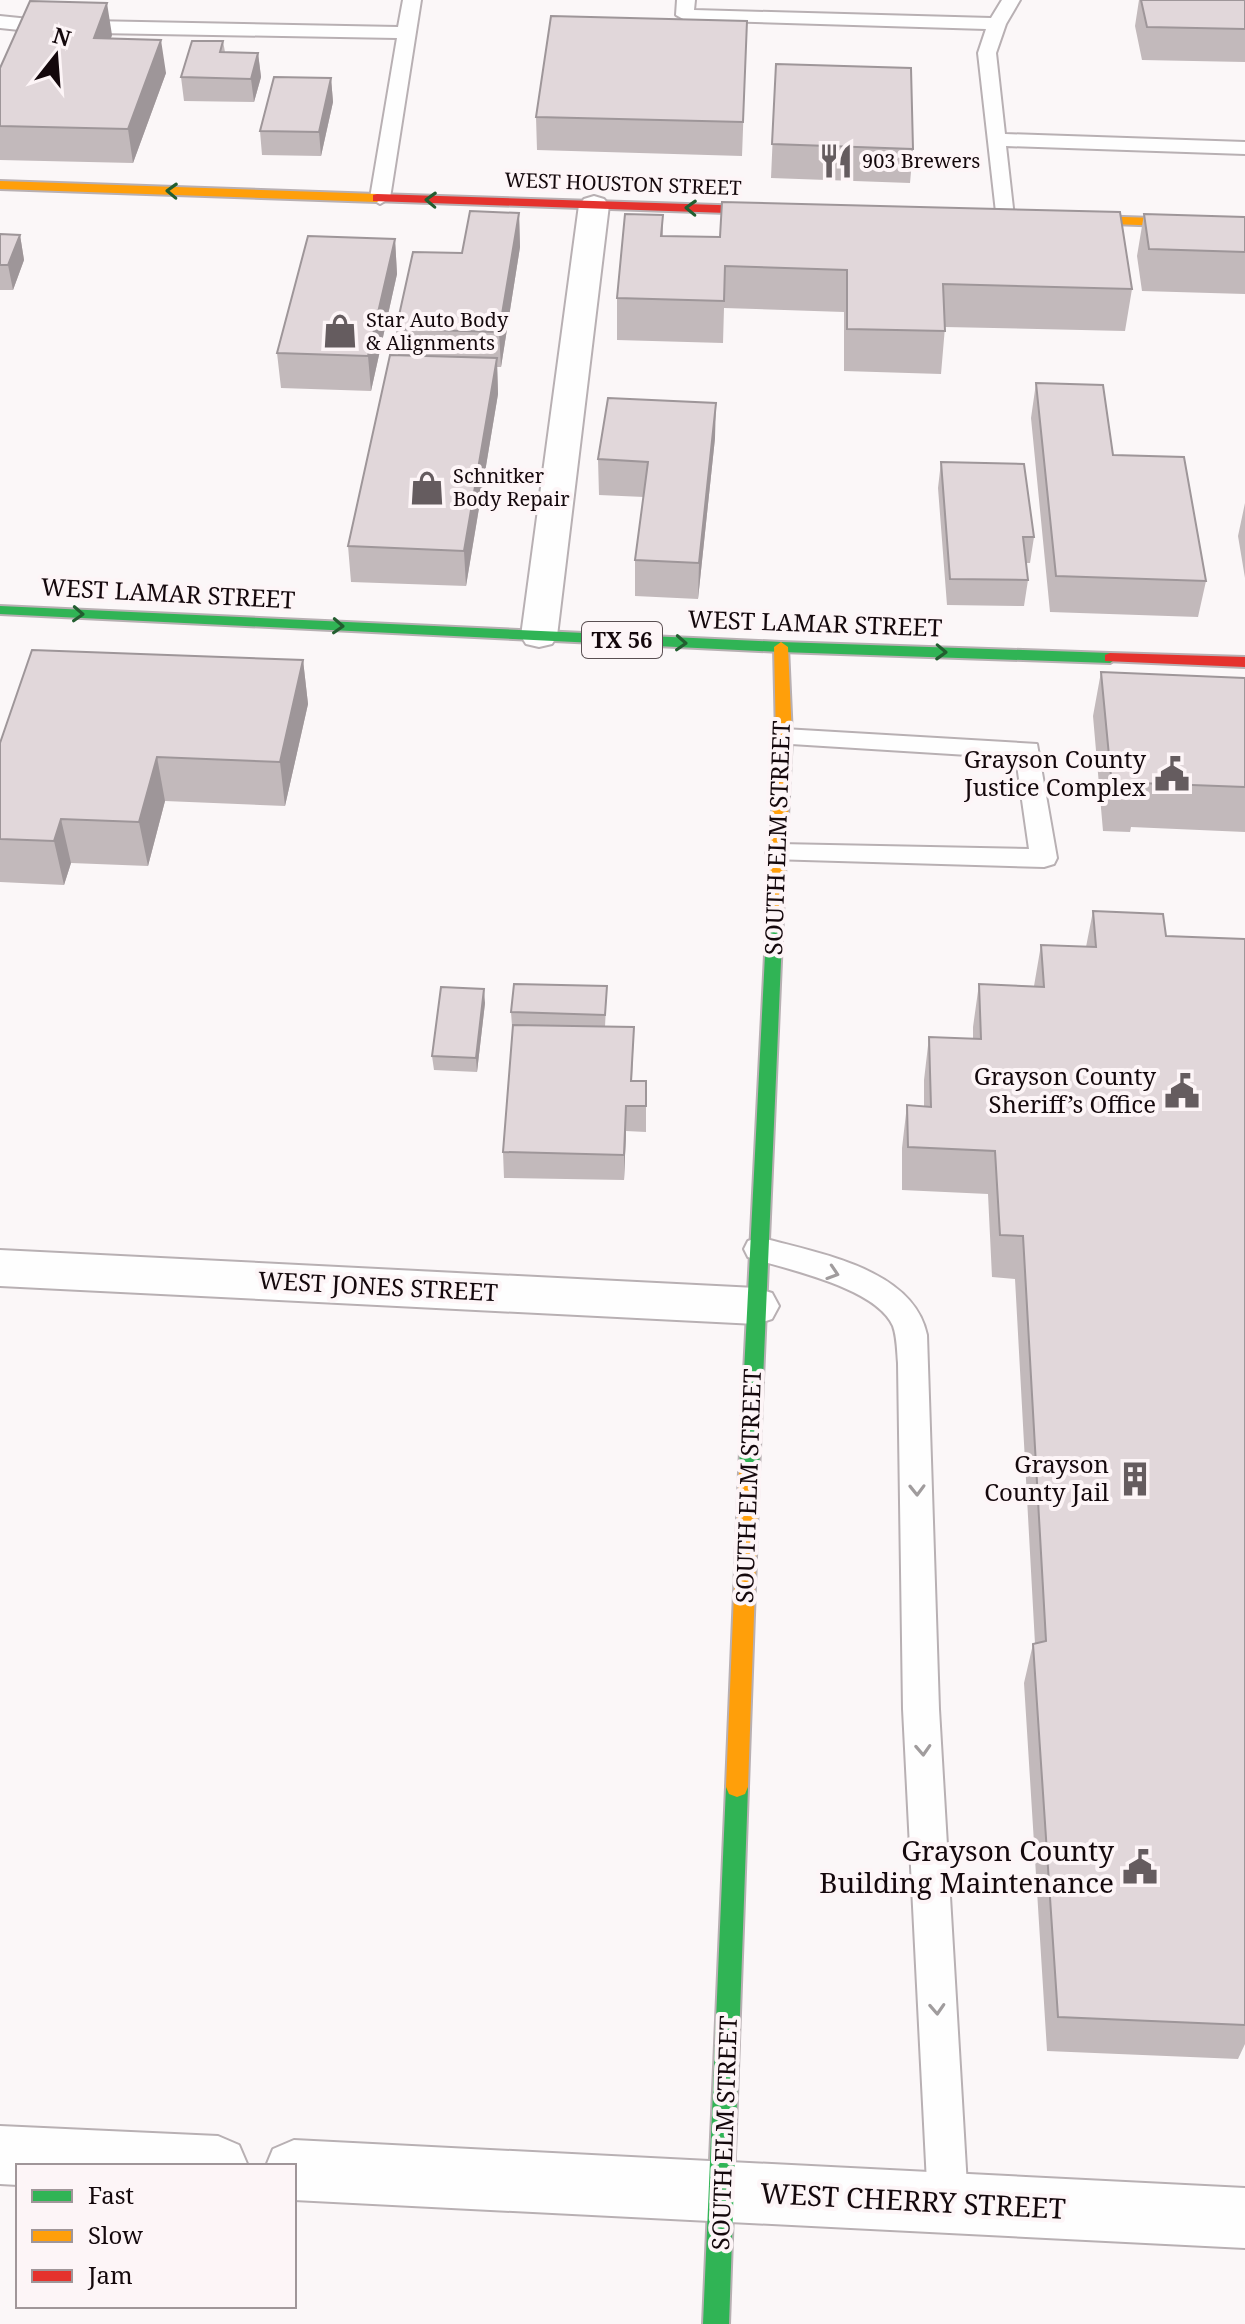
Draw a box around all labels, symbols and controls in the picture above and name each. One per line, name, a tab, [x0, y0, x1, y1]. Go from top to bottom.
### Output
north arrow	[16, 16, 96, 96]
text: N	[49, 19, 75, 53]
restaurant icon: 903 Brewers	[817, 142, 855, 180]
place label: 903 Brewers	[862, 147, 980, 174]
street label: WEST HOUSTON STREET	[504, 166, 742, 201]
one-way arrow	[165, 182, 178, 199]
one-way arrow	[424, 191, 437, 208]
one-way arrow	[684, 199, 697, 217]
place label: Star Auto Body & Alignments	[366, 306, 509, 356]
shop icon: Star Auto Body & Alignments	[321, 312, 359, 350]
place label: Schnitker Body Repair	[453, 462, 570, 512]
shop icon: Schnitker Body Repair	[408, 469, 446, 507]
street label: WEST LAMAR STREET	[40, 569, 296, 616]
street label: WEST LAMAR STREET	[687, 602, 943, 643]
one-way arrow	[72, 605, 85, 622]
one-way arrow	[332, 618, 345, 635]
road number: TX 56	[582, 622, 662, 658]
one-way arrow	[675, 634, 688, 651]
one-way arrow	[935, 644, 948, 661]
street label: SOUTH ELM STREET	[756, 720, 797, 956]
place label: Grayson County Justice Complex	[963, 742, 1146, 803]
public building icon: Grayson County Justice Complex	[1153, 755, 1191, 793]
place label: Grayson County Sheriff’s Office	[974, 1059, 1156, 1120]
public building icon: Grayson County Sheriff’s Office	[1163, 1072, 1201, 1110]
street label: WEST JONES STREET	[257, 1263, 499, 1308]
one-way arrow	[825, 1264, 839, 1280]
street label: SOUTH ELM STREET	[727, 1368, 768, 1604]
place label: Grayson County Jail	[984, 1447, 1110, 1508]
building icon: Grayson County Jail	[1116, 1460, 1154, 1498]
one-way arrow	[908, 1484, 925, 1497]
one-way arrow	[914, 1744, 931, 1757]
place label: Grayson County Building Maintenance	[819, 1831, 1114, 1901]
public building icon: Grayson County Building Maintenance	[1121, 1848, 1159, 1886]
one-way arrow	[928, 2003, 945, 2016]
street label: SOUTH ELM STREET	[703, 2015, 744, 2251]
legend	[16, 2164, 296, 2308]
street label: WEST CHERRY STREET	[759, 2173, 1067, 2227]
text: Fast	[88, 2178, 134, 2211]
text: Slow	[88, 2218, 143, 2251]
text: Jam	[87, 2258, 133, 2291]

